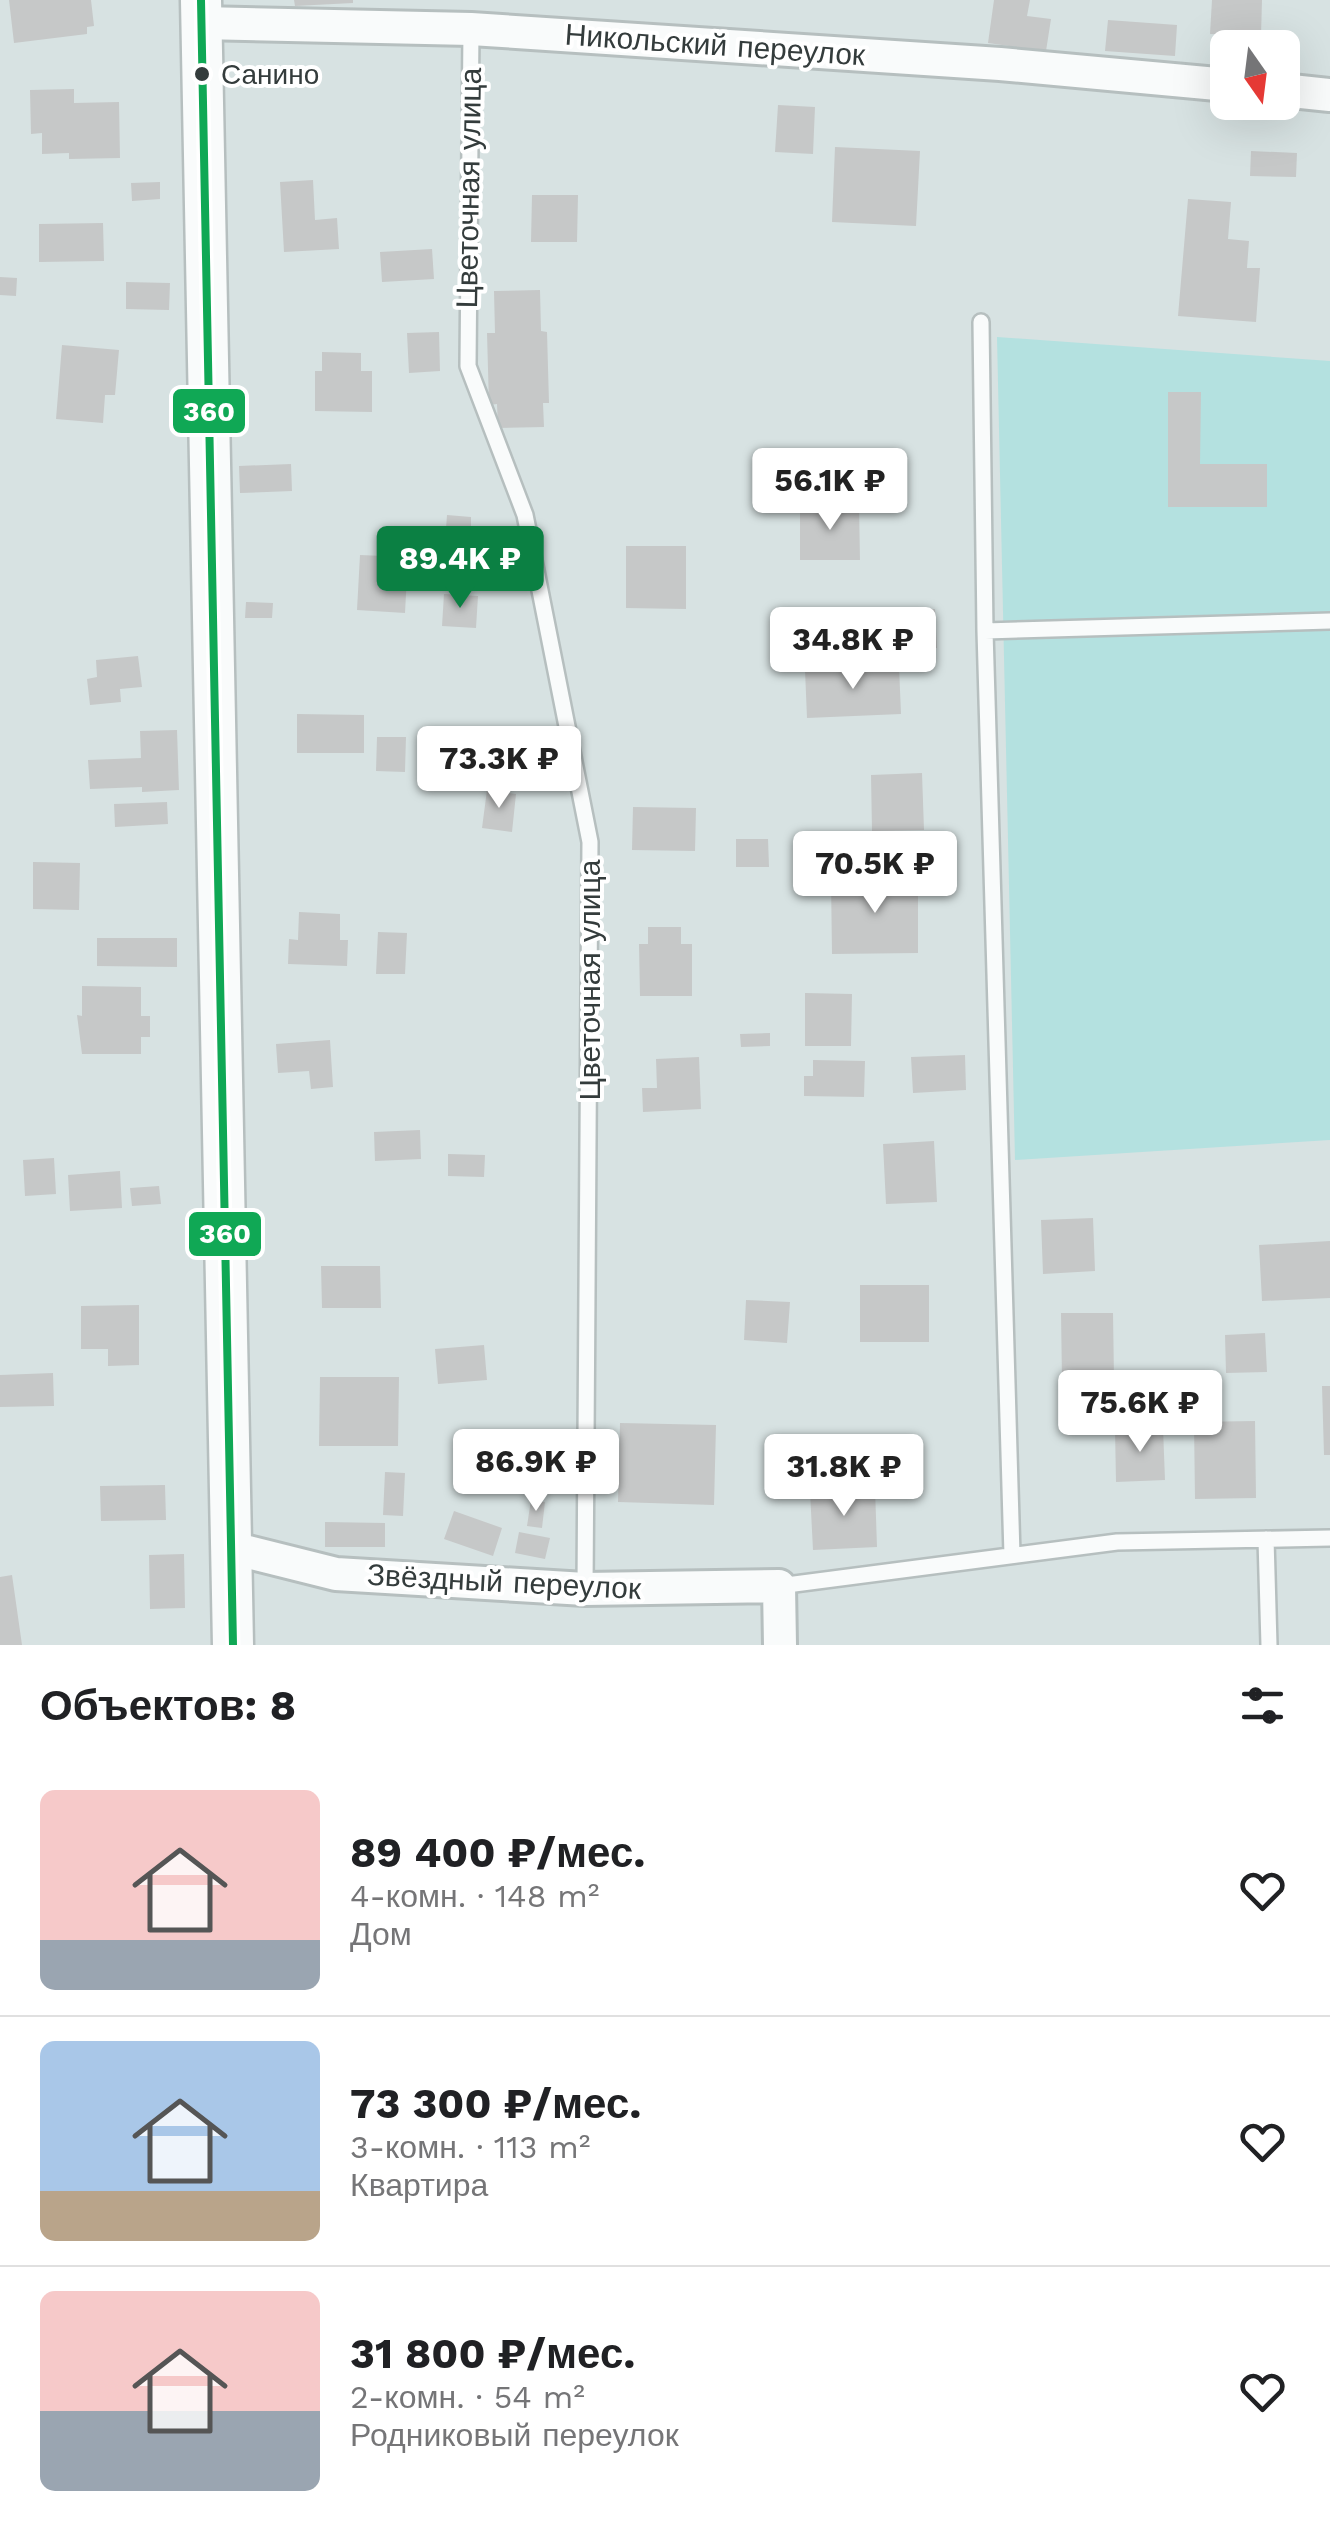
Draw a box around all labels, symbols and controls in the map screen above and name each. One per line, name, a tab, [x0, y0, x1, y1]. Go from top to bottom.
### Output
street label: Никольский переулок	[564, 17, 867, 73]
north arrow	[1210, 30, 1300, 120]
map controls	[1210, 30, 1300, 120]
place label: Санино	[221, 58, 319, 91]
marker: Санино	[192, 64, 212, 84]
street label: Цветочная улица	[449, 67, 488, 309]
line badge: 360	[171, 387, 247, 435]
text: 360	[183, 395, 235, 428]
pin: 56.1K ₽	[738, 448, 922, 533]
text: 56.1K ₽	[774, 461, 886, 499]
pin: 89.4K ₽	[368, 526, 552, 611]
text: 89.4K ₽	[399, 539, 521, 577]
pin: 34.8K ₽	[761, 607, 945, 692]
text: 34.8K ₽	[792, 620, 914, 658]
pin: 73.3K ₽	[407, 726, 591, 811]
text: 73.3K ₽	[439, 739, 559, 777]
pin: 70.5K ₽	[783, 831, 967, 916]
text: 70.5K ₽	[815, 844, 935, 882]
street label: Цветочная улица	[572, 859, 607, 1100]
line badge: 360	[187, 1210, 263, 1258]
text: 360	[199, 1217, 251, 1250]
pin: 75.6K ₽	[1048, 1370, 1232, 1455]
text: 75.6K ₽	[1080, 1383, 1200, 1421]
pin: 86.9K ₽	[444, 1429, 628, 1514]
pin: 31.8K ₽	[752, 1434, 936, 1519]
text: 86.9K ₽	[475, 1442, 597, 1480]
text: 31.8K ₽	[786, 1447, 902, 1485]
street label: Звёздный переулок	[366, 1557, 643, 1606]
icon: filters	[1235, 1678, 1290, 1733]
text: Объектов: 8	[40, 1681, 296, 1730]
text: 89 400 ₽/мес.	[350, 1828, 645, 1877]
icon: home	[120, 1830, 240, 1950]
icon: heart	[1235, 1863, 1290, 1918]
text: 4-комн. · 148 m²	[350, 1877, 599, 1915]
text: Дом	[350, 1915, 412, 1953]
text: 73 300 ₽/мес.	[350, 2079, 641, 2128]
icon: home	[120, 2081, 240, 2201]
icon: heart	[1235, 2114, 1290, 2169]
text: 3-комн. · 113 m²	[350, 2128, 590, 2166]
text: Квартира	[350, 2166, 488, 2204]
text: 31 800 ₽/мес.	[350, 2329, 635, 2378]
icon: home	[120, 2331, 240, 2451]
icon: heart	[1235, 2364, 1290, 2419]
text: 2-комн. · 54 m²	[350, 2378, 585, 2416]
text: Родниковый переулок	[350, 2416, 679, 2454]

